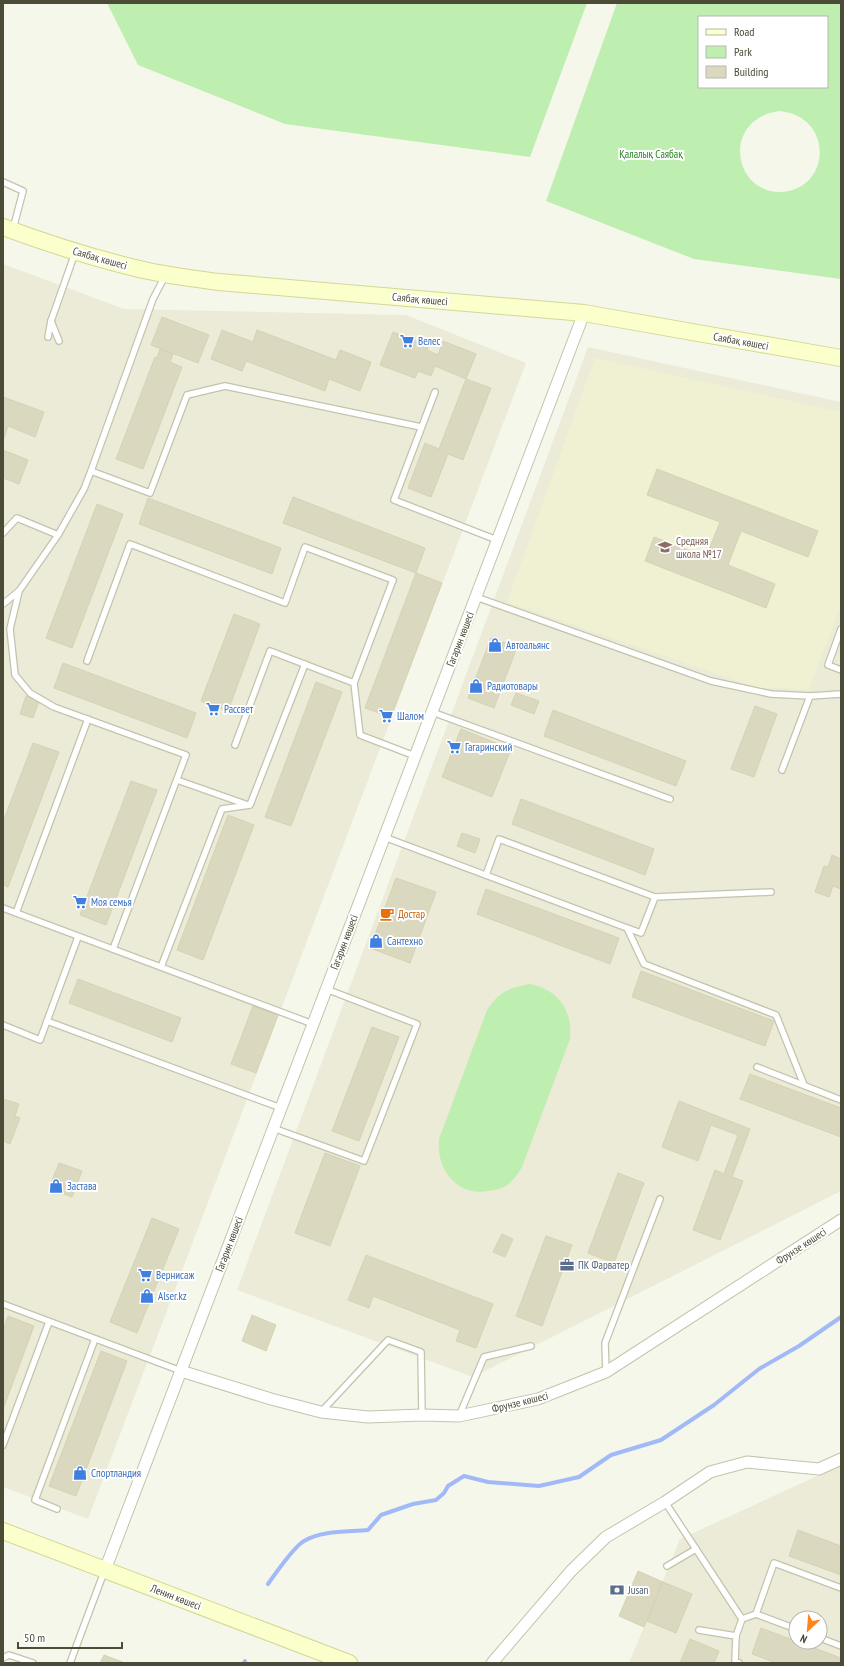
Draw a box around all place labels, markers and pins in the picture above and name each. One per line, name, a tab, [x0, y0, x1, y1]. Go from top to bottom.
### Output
supermarket icon: Велес	[399, 333, 415, 349]
place label: Велес	[418, 334, 440, 348]
place label: Средняя школа №17	[676, 534, 722, 561]
school or university icon: Средняя школа №17	[657, 539, 673, 555]
shop icon: Автоальянс	[487, 637, 503, 653]
place label: Автоальянс	[506, 638, 550, 652]
shop icon: Радиотовары	[468, 678, 484, 694]
place label: Радиотовары	[487, 679, 538, 693]
supermarket icon: Рассвет	[205, 701, 221, 717]
place label: Рассвет	[224, 702, 254, 716]
supermarket icon: Шалом	[378, 708, 394, 724]
place label: Шалом	[397, 709, 424, 723]
supermarket icon: Гагаринский	[446, 739, 462, 755]
place label: Гагаринский	[465, 740, 512, 754]
supermarket icon: Моя семья	[72, 894, 88, 910]
place label: Моя семья	[91, 895, 132, 909]
cafe icon: Достар	[379, 906, 395, 922]
place label: Достар	[398, 907, 425, 921]
shop icon: Сантехно	[368, 933, 384, 949]
place label: Сантехно	[387, 934, 423, 948]
shop icon: Застава	[48, 1178, 64, 1194]
place label: Застава	[67, 1179, 97, 1193]
office icon: ПК Фарватер	[559, 1257, 575, 1273]
place label: ПК Фарватер	[578, 1258, 629, 1272]
supermarket icon: Вернисаж	[137, 1267, 153, 1283]
place label: Вернисаж	[156, 1268, 194, 1282]
shop icon: Alser.kz	[139, 1288, 155, 1304]
place label: Alser.kz	[158, 1289, 187, 1303]
shop icon: Спортландия	[72, 1465, 88, 1481]
place label: Спортландия	[91, 1466, 141, 1480]
bank icon: Jusan	[609, 1582, 625, 1598]
place label: Jusan	[627, 1583, 649, 1597]

